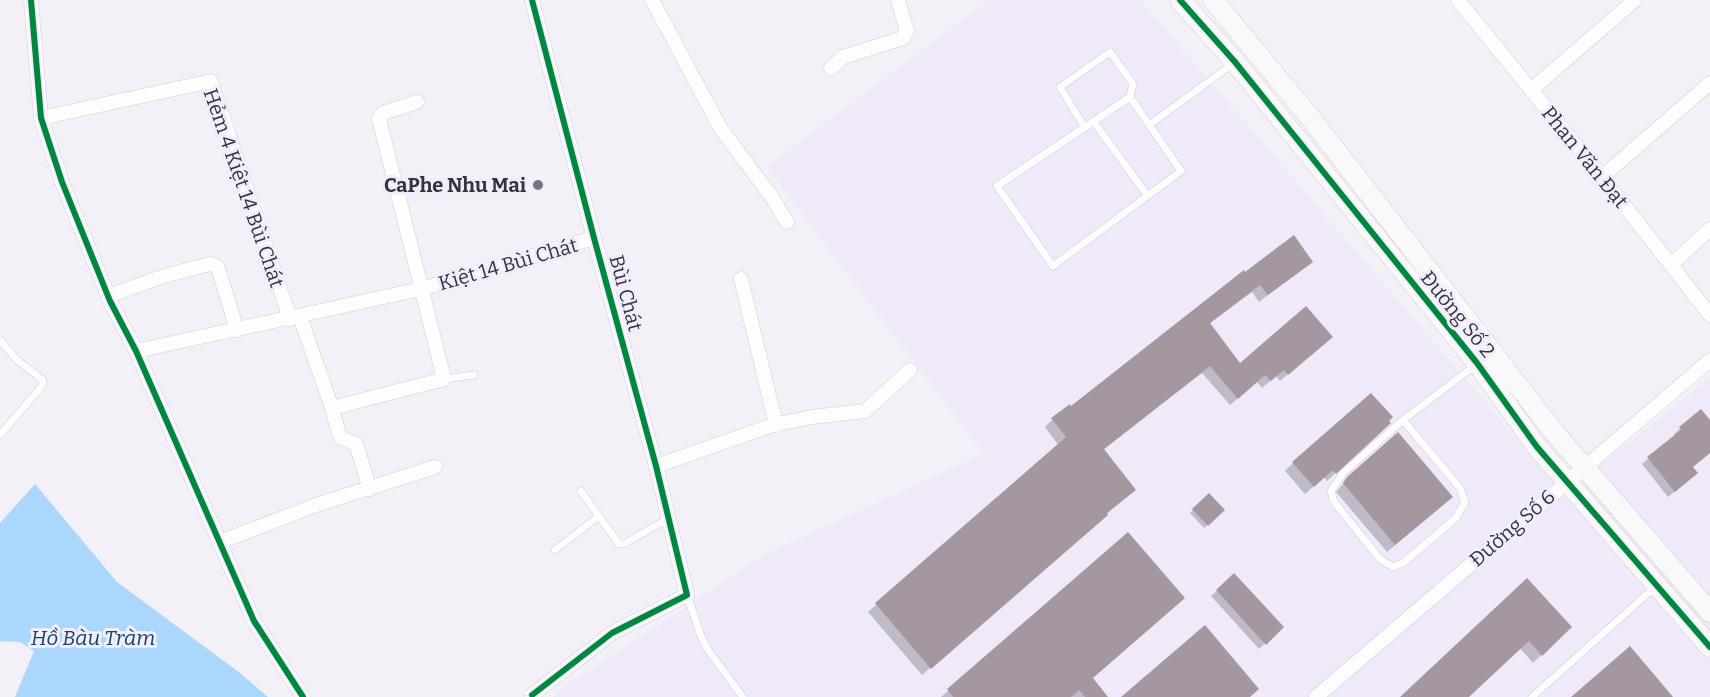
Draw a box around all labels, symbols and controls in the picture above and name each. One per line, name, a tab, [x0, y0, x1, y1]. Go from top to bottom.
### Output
street label: Hẻm 4 Kiệt 14 Bùi Chát	[199, 85, 289, 291]
street label: Phan Văn Đạt	[1537, 101, 1633, 213]
place label: CaPhe Nhu Mai	[384, 173, 527, 197]
marker: CaPhe Nhu Mai	[531, 178, 545, 192]
street label: Kiệt 14 Bùi Chát	[436, 233, 580, 295]
street label: Bùi Chát	[604, 252, 648, 334]
street label: Đường Số 2	[1416, 266, 1500, 362]
street label: Đường Số 6	[1464, 484, 1560, 572]
water label: Hồ Bàu Tràm	[31, 625, 155, 651]

